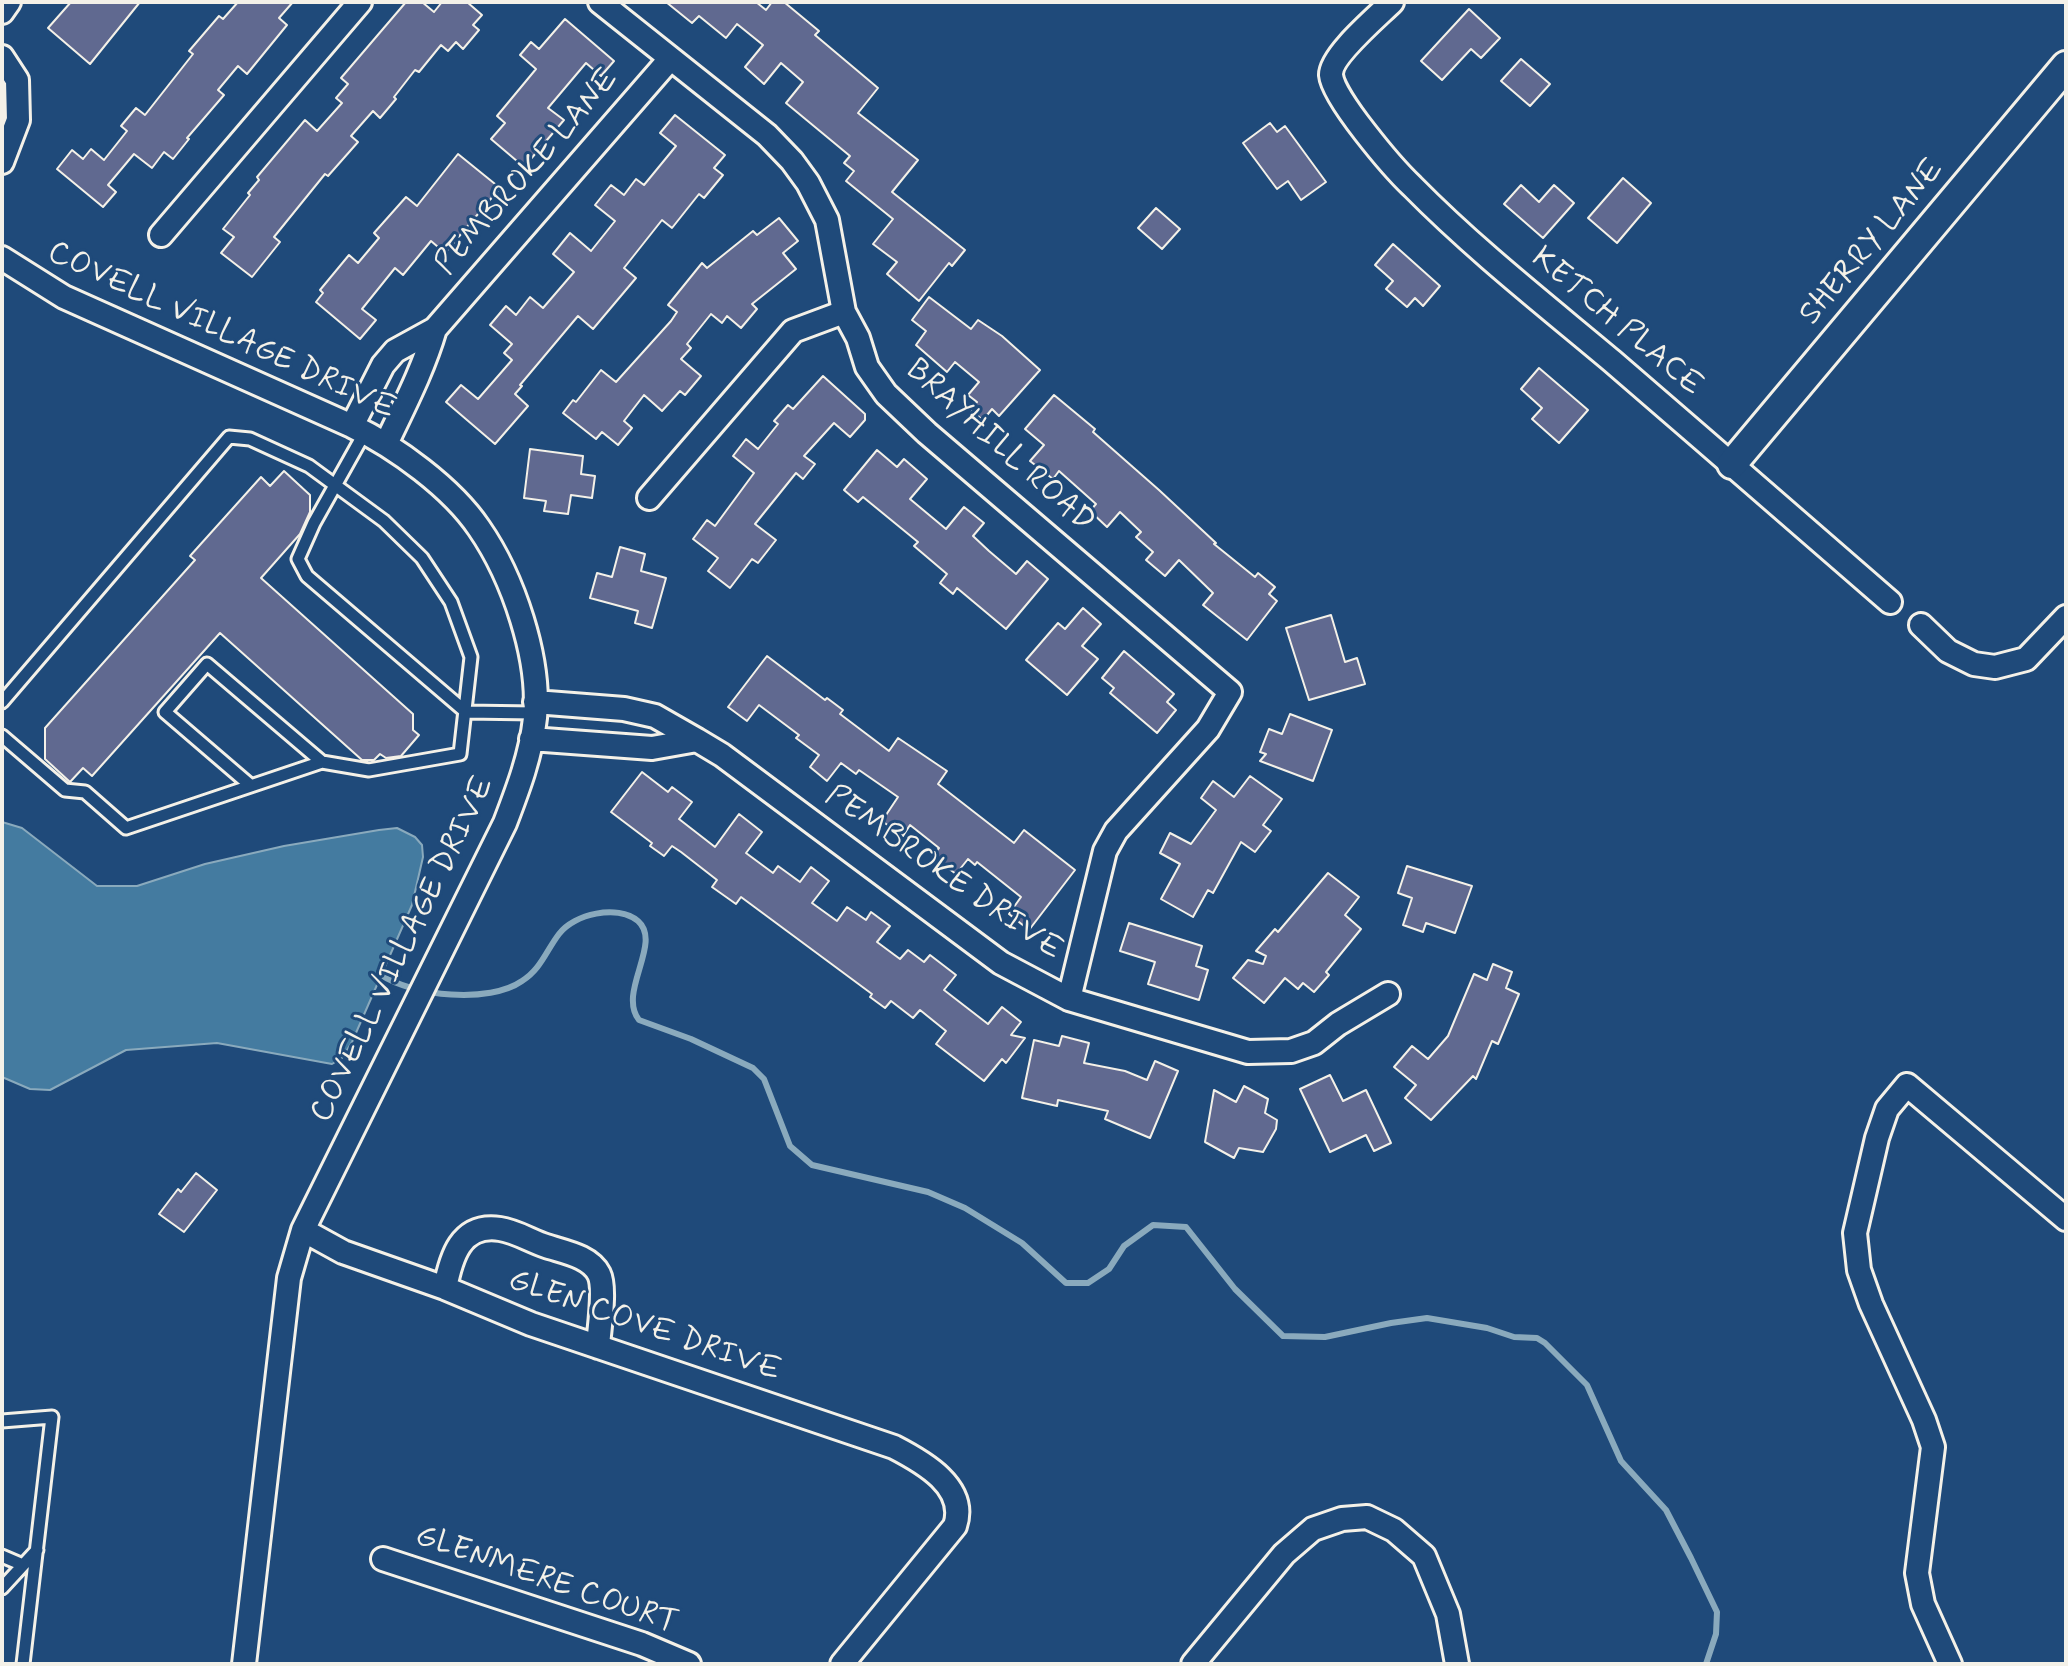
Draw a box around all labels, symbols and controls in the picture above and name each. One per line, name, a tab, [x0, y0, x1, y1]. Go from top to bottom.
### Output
street label: PEMBROKE LANE	[428, 62, 628, 284]
street label: SHERRY LANE	[1792, 152, 1954, 334]
street label: COVELL VILLAGE DRIVE	[41, 234, 401, 430]
street label: KETCH PLACE	[1522, 240, 1710, 406]
street label: BRAYHILL ROAD	[897, 352, 1101, 542]
street label: COVELL VILLAGE DRIVE	[303, 771, 505, 1129]
street label: PEMBROKE DRIVE	[817, 778, 1069, 970]
street label: GLEN COVE DRIVE	[503, 1262, 785, 1392]
street label: GLENMERE COURT	[410, 1518, 682, 1644]

